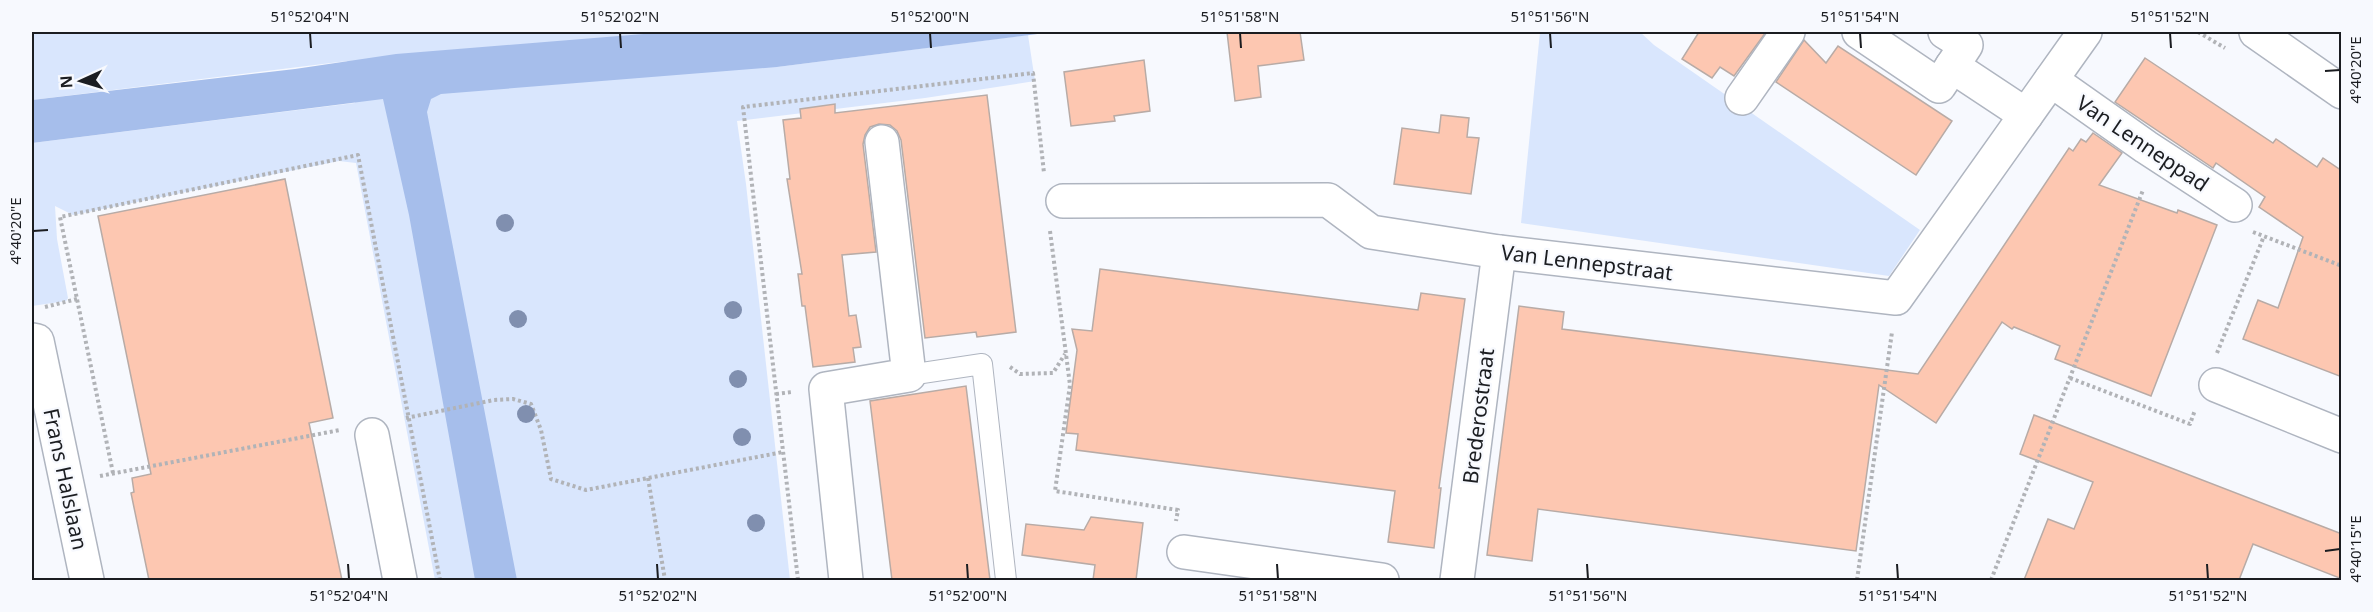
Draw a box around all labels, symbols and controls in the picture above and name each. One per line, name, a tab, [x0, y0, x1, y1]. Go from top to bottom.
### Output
text: 51°52'04"N	[271, 6, 349, 26]
text: 51°52'02"N	[581, 6, 659, 26]
text: 51°52'00"N	[891, 6, 969, 26]
text: 51°51'58"N	[1201, 6, 1279, 26]
text: 51°51'56"N	[1511, 6, 1589, 26]
text: 51°51'54"N	[1821, 6, 1899, 26]
text: 51°51'52"N	[2131, 6, 2209, 26]
text: 4°40'20"E	[2345, 36, 2365, 104]
north arrow	[51, 51, 111, 111]
text: N	[55, 75, 77, 89]
street label: Van Lenneppad	[2072, 88, 2214, 198]
text: 4°40'20"E	[5, 197, 25, 265]
street label: Van Lennepstraat	[1499, 238, 1675, 286]
street label: Brederostraat	[1456, 346, 1500, 485]
street label: Frans Halslaan	[37, 406, 95, 552]
text: 4°40'15"E	[2345, 515, 2365, 583]
text: 51°52'04"N	[310, 585, 388, 605]
text: 51°52'02"N	[619, 585, 697, 605]
text: 51°52'00"N	[929, 585, 1007, 605]
text: 51°51'58"N	[1239, 585, 1317, 605]
text: 51°51'56"N	[1549, 585, 1627, 605]
text: 51°51'54"N	[1859, 585, 1937, 605]
text: 51°51'52"N	[2169, 585, 2247, 605]

